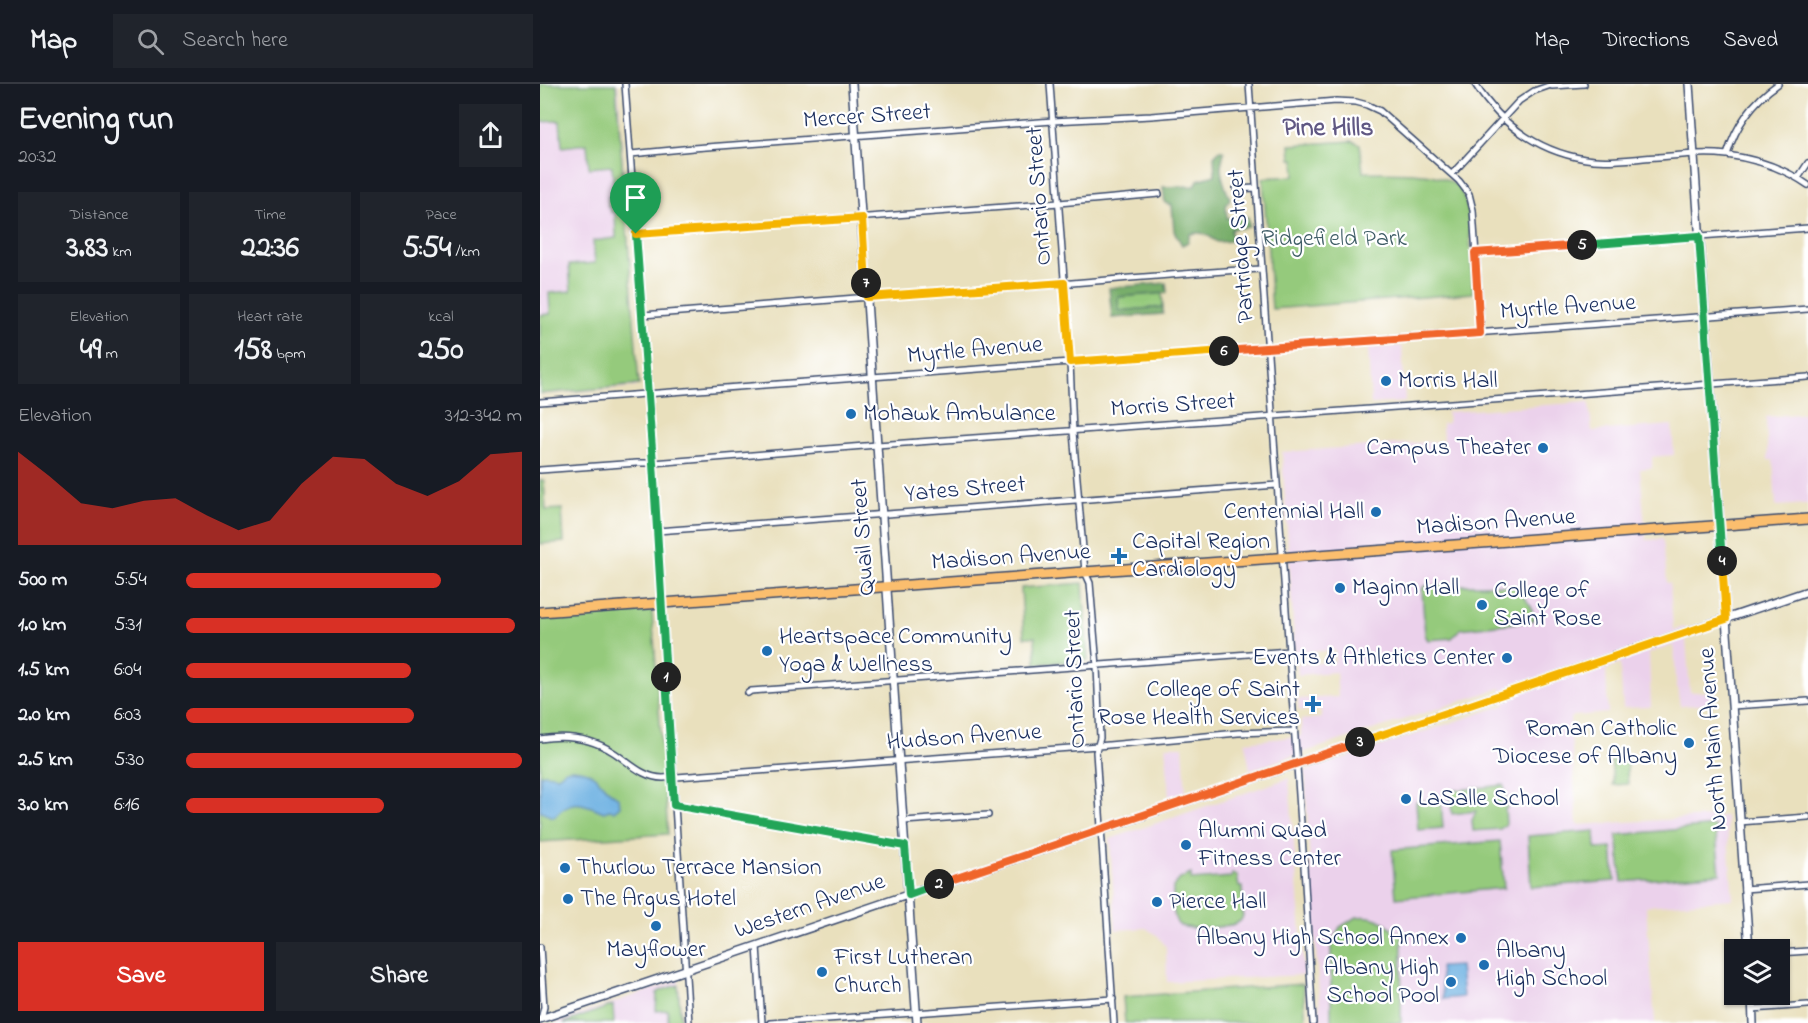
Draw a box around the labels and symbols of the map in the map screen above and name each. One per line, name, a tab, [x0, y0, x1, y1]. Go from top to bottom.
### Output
street label: Mercer Street	[802, 95, 932, 139]
district label: Pine Hills	[1283, 110, 1373, 148]
street label: Ontario Street	[1018, 125, 1062, 267]
street label: Partridge Street	[1219, 168, 1265, 324]
pin	[610, 172, 661, 234]
park label: Ridgefield Park	[1261, 222, 1407, 257]
pin: 5	[1567, 230, 1597, 260]
pin: 7	[851, 268, 881, 298]
street label: Myrtle Avenue	[1499, 286, 1637, 331]
street label: Myrtle Avenue	[906, 328, 1045, 375]
pin: 6	[1209, 336, 1239, 366]
place label: Morris Hall	[1398, 364, 1497, 399]
marker: Morris Hall	[1379, 374, 1393, 388]
street label: Morris Street	[1109, 384, 1237, 428]
place label: Mohawk Ambulance	[863, 397, 1056, 432]
marker: Mohawk Ambulance	[844, 407, 858, 421]
place label: Campus Theater	[1366, 431, 1532, 466]
marker: Campus Theater	[1536, 441, 1550, 455]
street label: Yates Street	[903, 467, 1027, 513]
street label: Quail Street	[842, 477, 886, 597]
place label: Centennial Hall	[1223, 495, 1364, 530]
street label: Madison Avenue	[1415, 500, 1577, 546]
marker: Centennial Hall	[1369, 505, 1383, 519]
place label: Capital Region Cardiology	[1132, 525, 1270, 589]
street label: Madison Avenue	[930, 535, 1092, 581]
pin: 4	[1707, 546, 1737, 576]
marker: Capital Region Cardiology	[1110, 547, 1128, 565]
place label: Maginn Hall	[1352, 571, 1459, 606]
place label: College of Saint Rose	[1494, 574, 1602, 637]
marker: Maginn Hall	[1333, 581, 1347, 595]
marker: College of Saint Rose	[1475, 598, 1489, 612]
street label: Ontario Street	[1056, 609, 1096, 749]
place label: Heartspace Community Yoga & Wellness	[779, 620, 1012, 683]
place label: Events & Athletics Center	[1252, 641, 1496, 676]
marker: Heartspace Community Yoga & Wellness	[760, 644, 774, 658]
street label: North Main Avenue	[1690, 646, 1738, 832]
marker: Events & Athletics Center	[1500, 651, 1514, 665]
pin: 1	[651, 662, 681, 692]
place label: College of Saint Rose Health Services	[1097, 673, 1300, 736]
marker: College of Saint Rose Health Services	[1304, 695, 1322, 713]
place label: Roman Catholic Diocese of Albany	[1492, 712, 1677, 776]
street label: Hudson Avenue	[885, 715, 1043, 761]
pin: 3	[1345, 727, 1375, 757]
marker: Roman Catholic Diocese of Albany	[1682, 736, 1696, 750]
place label: LaSalle School	[1418, 782, 1559, 817]
marker: LaSalle School	[1399, 792, 1413, 806]
place label: Alumni Quad Fitness Center	[1197, 814, 1342, 877]
marker: Alumni Quad Fitness Center	[1179, 838, 1193, 852]
place label: Thurlow Terrace Mansion	[577, 851, 821, 886]
marker: Thurlow Terrace Mansion	[558, 861, 572, 875]
street label: Western Avenue	[730, 865, 890, 949]
pin: 2	[924, 869, 954, 899]
place label: The Argus Hotel	[580, 882, 736, 917]
place label: Pierce Hall	[1169, 885, 1266, 920]
marker: The Argus Hotel	[561, 892, 575, 906]
marker: Pierce Hall	[1150, 895, 1164, 909]
marker: Mayflower	[649, 919, 663, 933]
place label: Albany High School Annex	[1196, 921, 1449, 957]
marker: Albany High School Annex	[1454, 931, 1468, 945]
place label: Mayflower	[606, 933, 706, 969]
place label: Albany High School	[1496, 934, 1607, 997]
place label: First Lutheran Church	[833, 941, 973, 1004]
place label: Albany High School Pool	[1324, 951, 1439, 1014]
marker: Albany High School	[1477, 958, 1491, 972]
marker: First Lutheran Church	[815, 965, 829, 979]
marker: Albany High School Pool	[1444, 975, 1458, 989]

